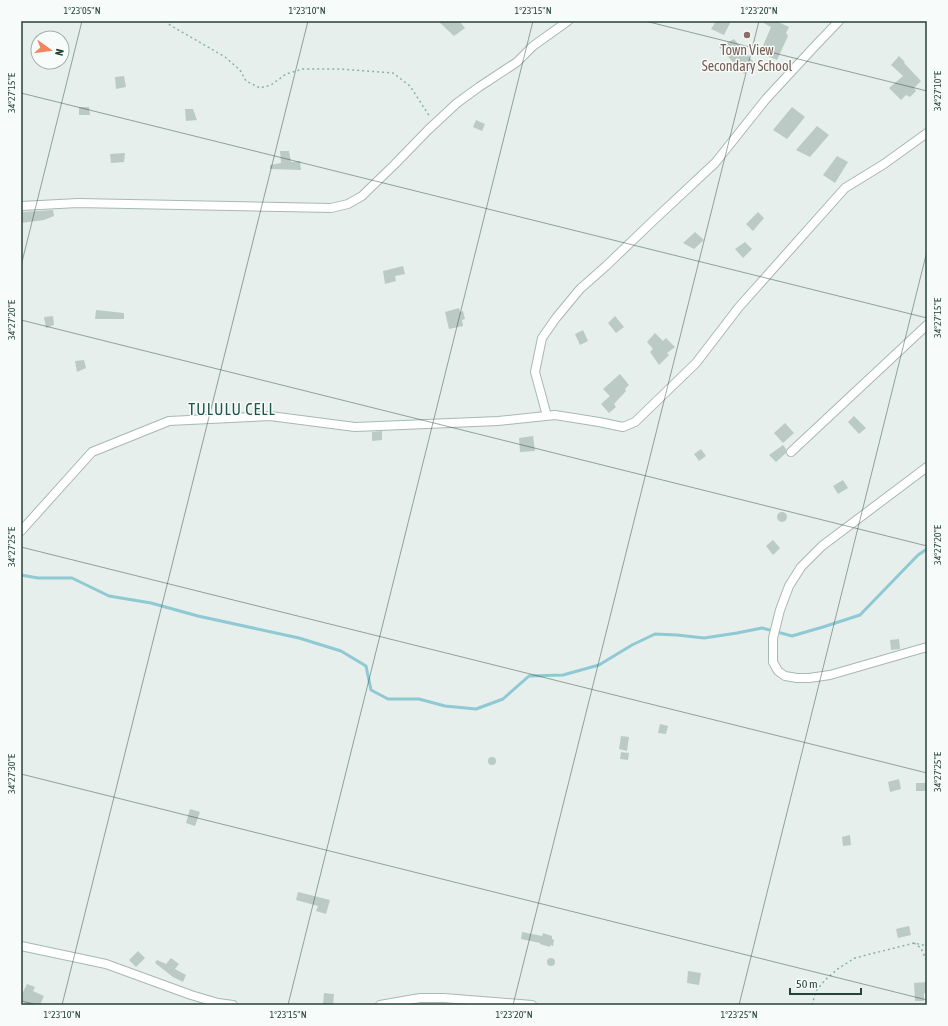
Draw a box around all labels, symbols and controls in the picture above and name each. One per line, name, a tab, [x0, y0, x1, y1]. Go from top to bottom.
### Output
text: 1°23'05"N	[63, 5, 101, 16]
text: 1°23'10"N	[288, 5, 326, 16]
text: 1°23'15"N	[514, 5, 552, 16]
text: 1°23'20"N	[740, 5, 778, 16]
north arrow	[30, 30, 70, 70]
marker: Town View Secondary School	[742, 30, 752, 40]
place label: Town View Secondary School	[702, 42, 792, 74]
text: N	[53, 48, 66, 57]
text: 34°27'10"E	[932, 70, 943, 111]
text: 34°27'15"E	[6, 72, 17, 113]
text: 34°27'15"E	[932, 297, 943, 338]
text: 34°27'20"E	[6, 299, 17, 340]
district label: TULULU CELL	[188, 400, 276, 418]
text: 34°27'20"E	[932, 524, 943, 565]
text: 34°27'25"E	[6, 526, 17, 567]
text: 34°27'25"E	[932, 751, 943, 792]
text: 34°27'30"E	[6, 753, 17, 794]
scale bar	[790, 970, 861, 996]
text: 50 m	[796, 977, 818, 991]
text: 1°23'10"N	[43, 1009, 81, 1020]
text: 1°23'15"N	[269, 1009, 307, 1020]
text: 1°23'20"N	[495, 1009, 533, 1020]
text: 1°23'25"N	[720, 1009, 758, 1020]

